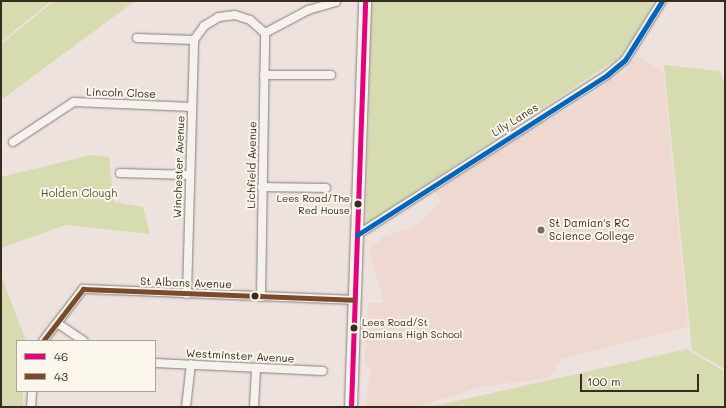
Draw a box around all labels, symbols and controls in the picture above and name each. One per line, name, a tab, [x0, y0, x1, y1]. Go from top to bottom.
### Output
street label: Lincoln Close	[86, 85, 156, 101]
street label: Lily Lanes	[489, 101, 541, 139]
street label: Winchester Avenue	[171, 115, 187, 219]
street label: Lichfield Avenue	[245, 121, 259, 209]
park label: Holden Clough	[41, 186, 117, 200]
place label: Lees Road/The Red House	[277, 192, 350, 216]
marker: Lees Road/The Red House	[353, 199, 363, 209]
place label: St Damian's RC Science College	[549, 217, 635, 243]
marker: St Damian's RC Science College	[536, 225, 546, 235]
street label: St Albans Avenue	[140, 275, 232, 291]
unlabelled marker	[250, 291, 260, 301]
place label: Lees Road/St Damians High School	[362, 316, 462, 340]
marker: Lees Road/St Damians High School	[349, 323, 359, 333]
legend	[16, 340, 156, 392]
street label: Westminster Avenue	[185, 347, 295, 365]
text: 46	[54, 348, 68, 364]
scale bar	[582, 366, 701, 392]
text: 43	[54, 368, 68, 384]
text: 100 m	[587, 373, 621, 389]

